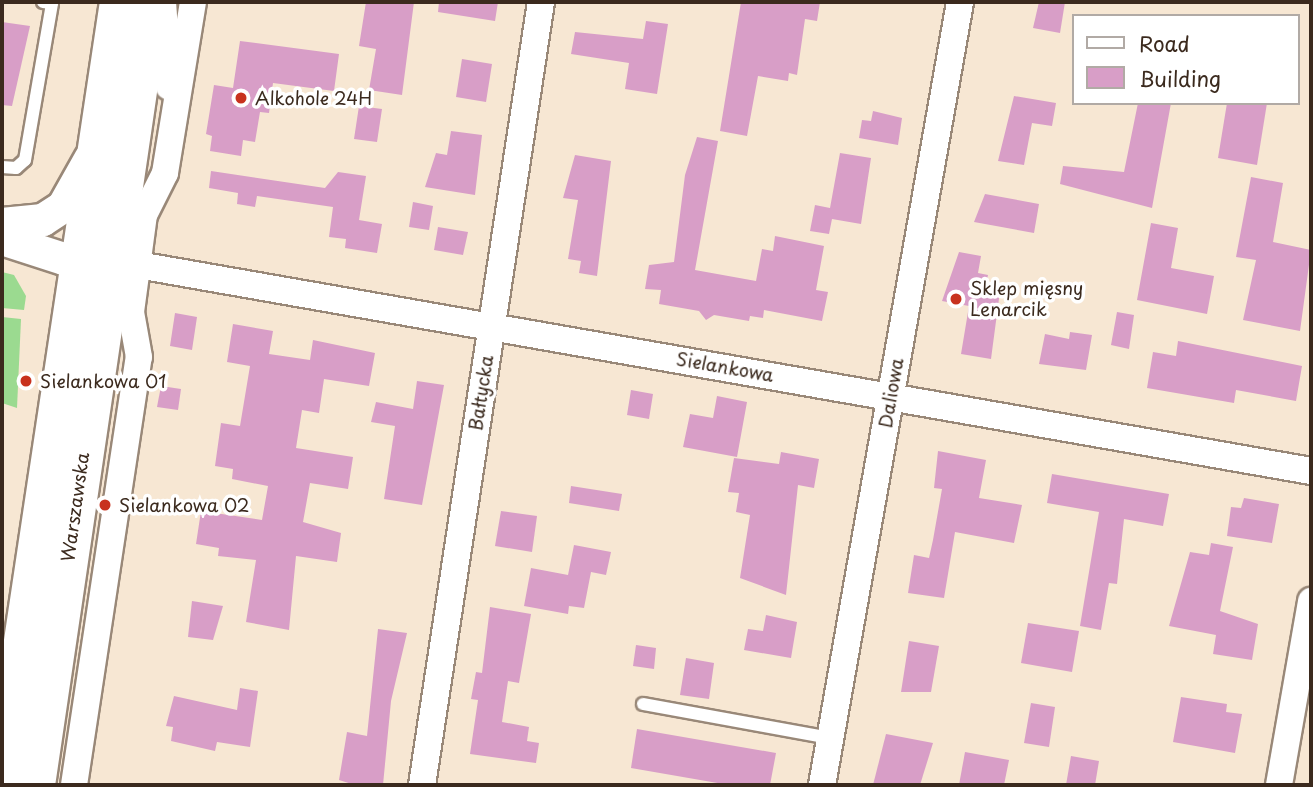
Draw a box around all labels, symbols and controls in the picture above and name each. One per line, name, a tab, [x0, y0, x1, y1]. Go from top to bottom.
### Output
legend	[1072, 14, 1299, 105]
text: Road	[1139, 27, 1190, 59]
text: Building	[1139, 62, 1221, 94]
place label: Alkohole 24H	[255, 87, 374, 109]
marker: Alkohole 24H	[233, 90, 249, 106]
place label: Sklep mięsny Lenarcik	[970, 278, 1084, 320]
marker: Sklep mięsny Lenarcik	[948, 291, 964, 307]
street label: Sielankowa	[675, 348, 775, 386]
street label: Bałtycka	[464, 354, 498, 432]
street label: Daliowa	[874, 356, 908, 430]
place label: Sielankowa 01	[40, 370, 166, 392]
marker: Sielankowa 01	[18, 373, 34, 389]
street label: Warszawska	[57, 451, 93, 563]
place label: Sielankowa 02	[119, 494, 249, 516]
marker: Sielankowa 02	[97, 497, 113, 513]

